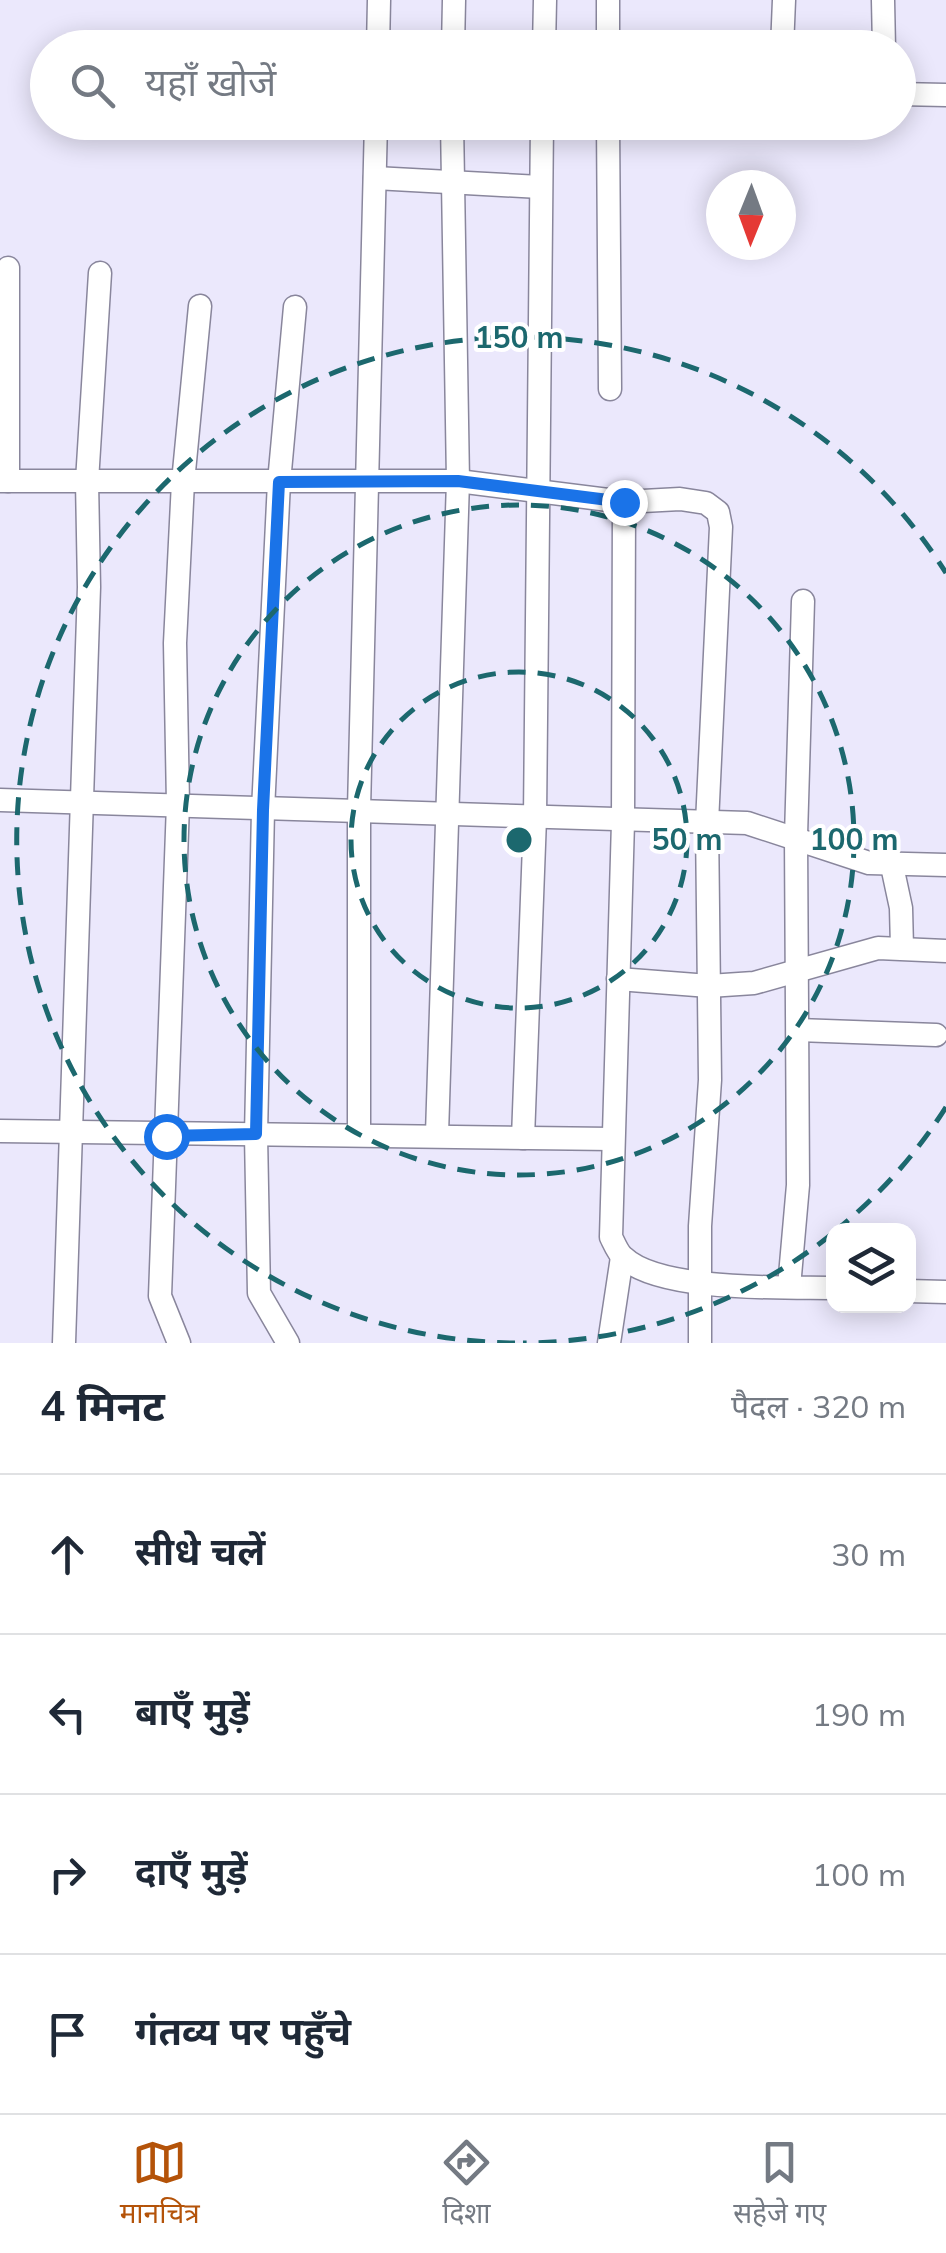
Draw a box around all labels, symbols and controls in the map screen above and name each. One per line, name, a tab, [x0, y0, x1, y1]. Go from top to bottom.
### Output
search box	[30, 30, 916, 140]
icon: search	[65, 58, 120, 113]
text: यहाँ खोजें	[145, 58, 276, 106]
north arrow	[706, 170, 796, 260]
text: 150 m	[474, 318, 564, 356]
route end	[602, 480, 648, 526]
text: 50 m	[651, 820, 723, 858]
text: 100 m	[809, 820, 899, 858]
centre of rings	[501, 822, 537, 858]
route start	[144, 1114, 190, 1160]
map controls	[826, 1223, 916, 1313]
button: layers	[826, 1223, 916, 1313]
text: 4 मिनट	[40, 1379, 165, 1432]
text: पैदल · 320 m	[731, 1386, 906, 1426]
icon: ahead	[40, 1527, 95, 1582]
text: सीधे चलें	[135, 1527, 265, 1575]
text: 30 m	[831, 1534, 906, 1574]
icon: left	[40, 1687, 95, 1742]
text: बाएँ मुड़ें	[135, 1687, 250, 1735]
text: 190 m	[812, 1694, 906, 1734]
icon: right	[40, 1847, 95, 1902]
text: दाएँ मुड़ें	[135, 1847, 247, 1895]
text: 100 m	[812, 1854, 906, 1894]
icon: arrive	[40, 2007, 95, 2062]
text: गंतव्य पर पहुँचे	[135, 2007, 351, 2055]
tab: मानचित्र	[120, 2135, 200, 2234]
tab: दिशा	[439, 2135, 494, 2234]
tab: सहेजे गए	[733, 2135, 826, 2234]

